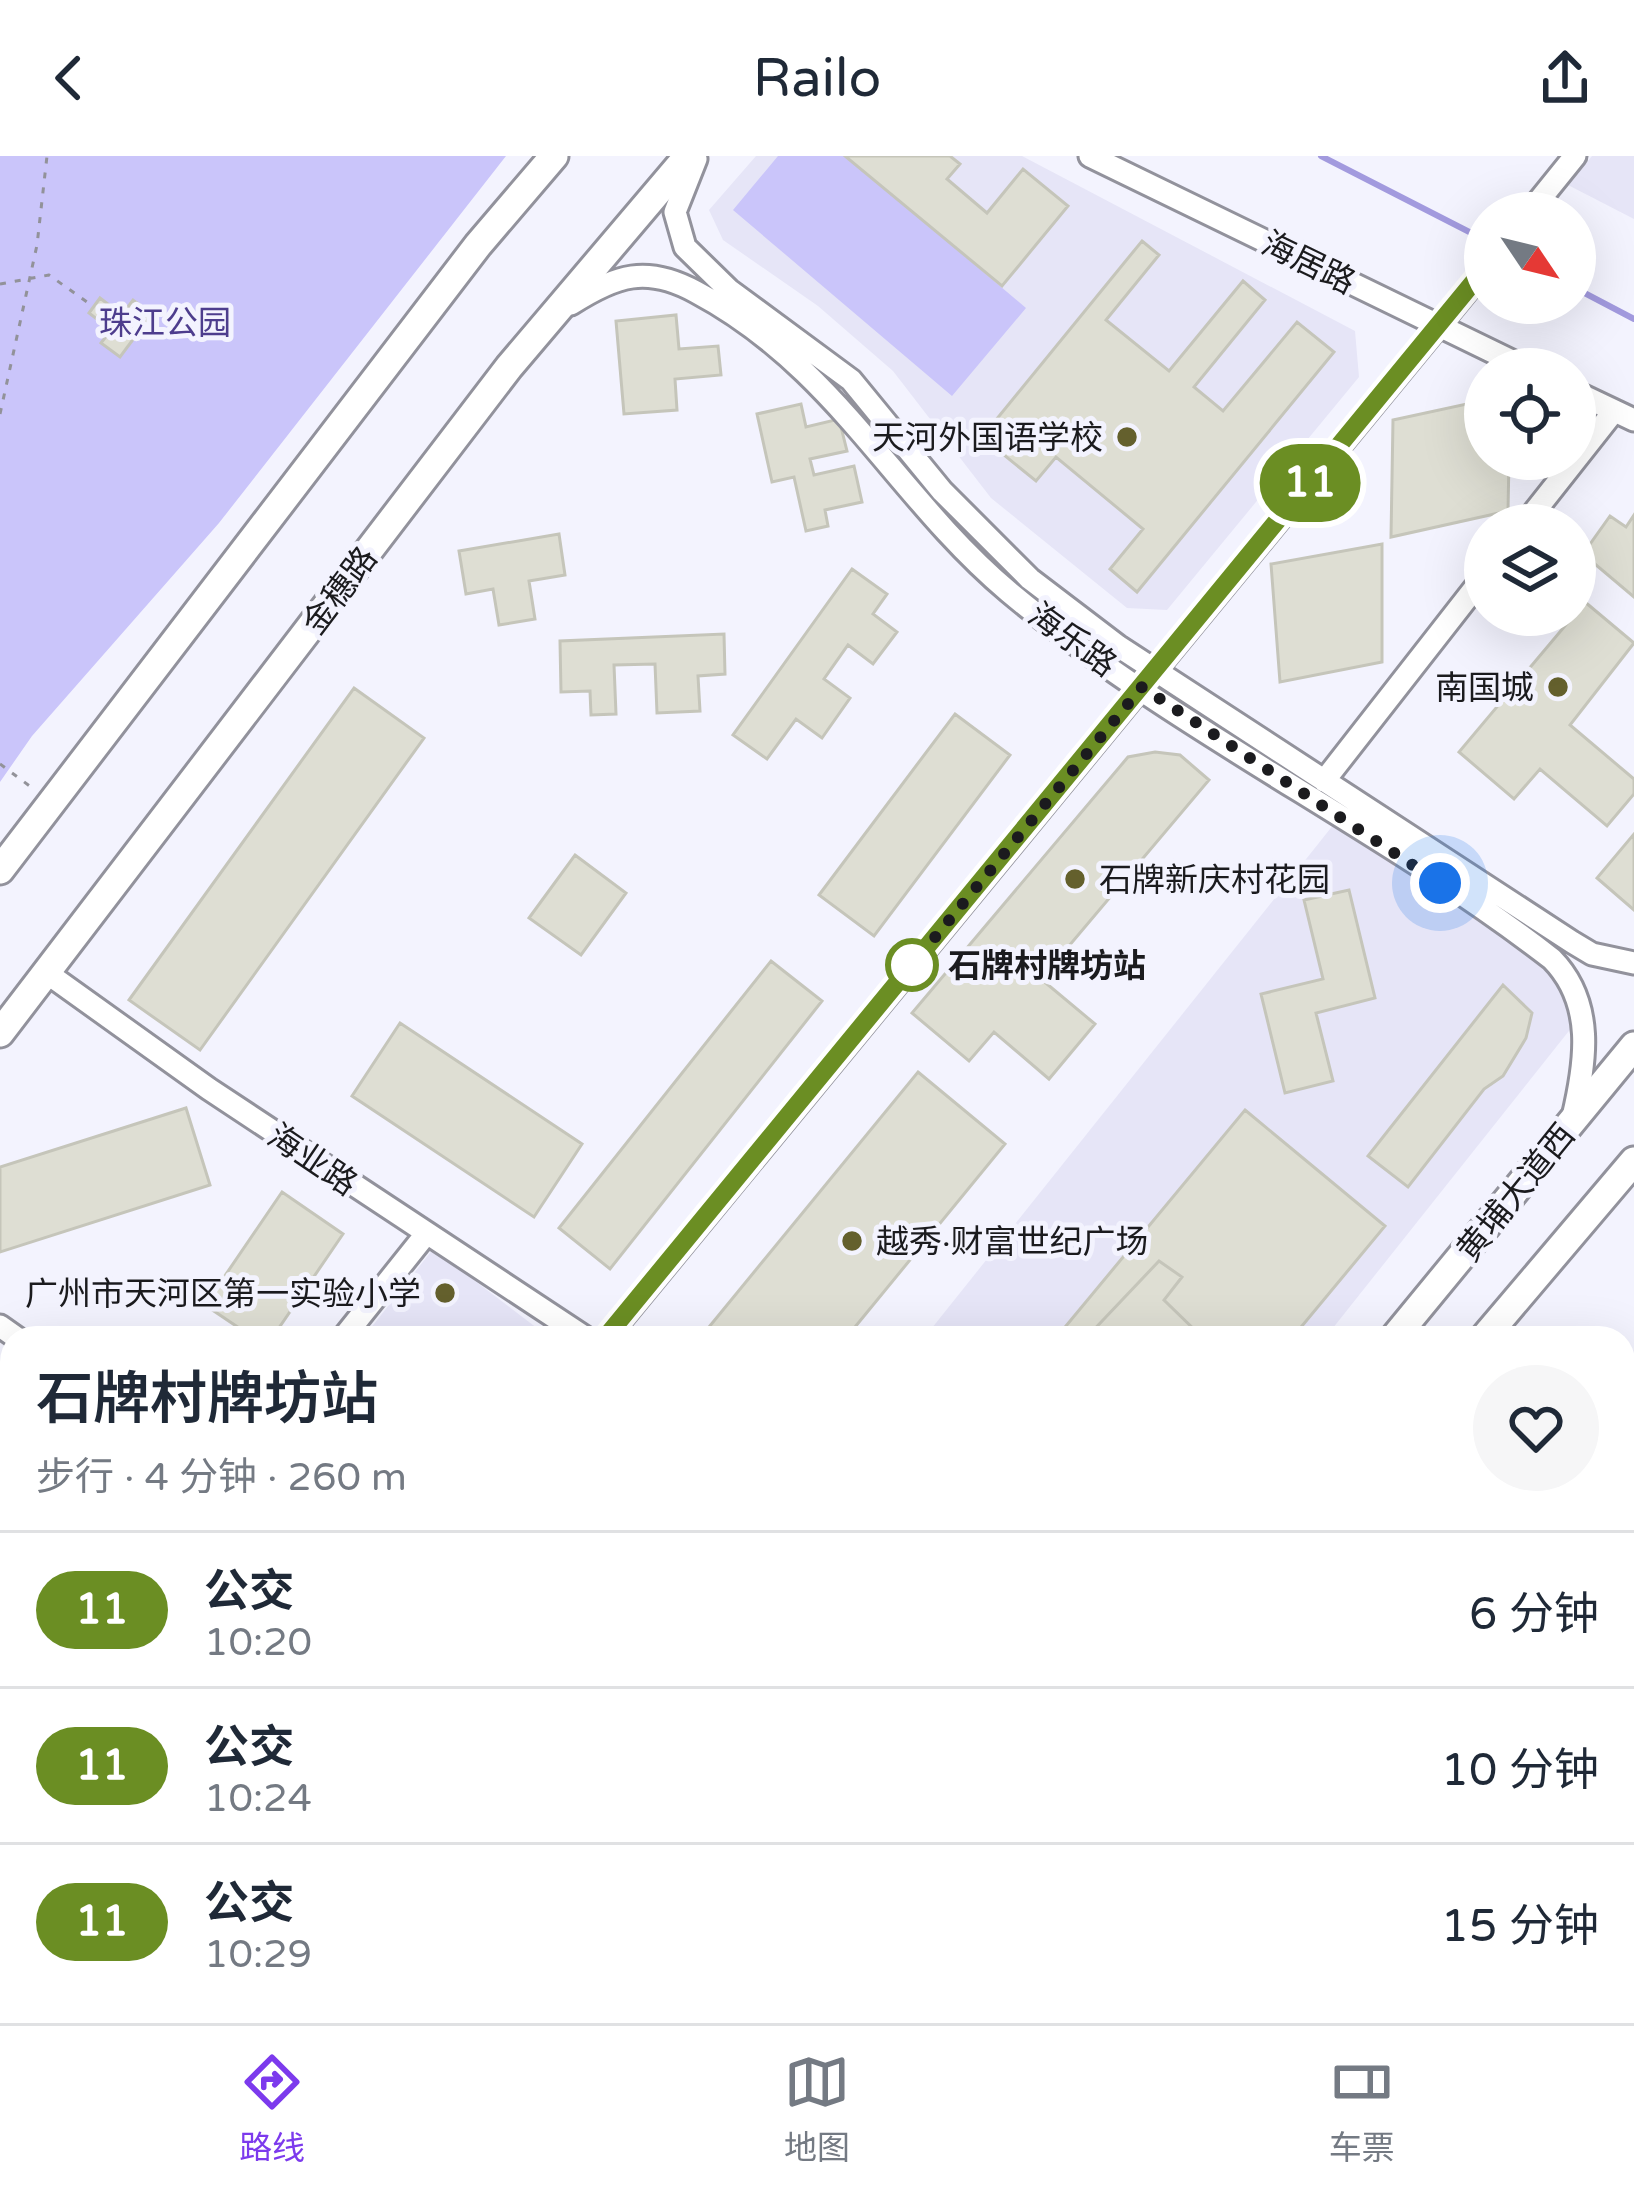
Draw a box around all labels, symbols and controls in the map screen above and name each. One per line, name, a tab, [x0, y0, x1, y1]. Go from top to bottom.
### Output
icon: back	[36, 45, 102, 111]
icon: share	[1532, 45, 1598, 111]
text: Railo	[753, 46, 881, 111]
north arrow	[1464, 192, 1596, 324]
map controls	[1464, 192, 1596, 636]
street label: 海居路	[1255, 224, 1361, 303]
park label: 珠江公园	[99, 304, 231, 343]
button: locate	[1464, 348, 1596, 480]
place label: 天河外国语学校	[872, 419, 1103, 458]
marker: 天河外国语学校	[1114, 424, 1140, 450]
line badge: 11	[1256, 444, 1364, 522]
text: 11	[1284, 457, 1336, 508]
button: layers	[1464, 504, 1596, 636]
street label: 金穗路	[295, 540, 386, 642]
street label: 海乐路	[1021, 595, 1124, 685]
place label: 南国城	[1435, 669, 1534, 708]
marker: 南国城	[1545, 674, 1571, 700]
your location	[1410, 853, 1470, 913]
place label: 石牌新庆村花园	[1099, 861, 1330, 900]
marker: 石牌新庆村花园	[1062, 866, 1088, 892]
marker: 石牌村牌坊站	[887, 940, 937, 990]
place label: 石牌村牌坊站	[948, 947, 1146, 986]
street label: 海业路	[260, 1116, 364, 1204]
street label: 黄埔大道西	[1449, 1117, 1583, 1269]
place label: 越秀·财富世纪广场	[876, 1223, 1149, 1262]
marker: 越秀·财富世纪广场	[839, 1228, 865, 1254]
place label: 广州市天河区第一实验小学	[25, 1275, 421, 1314]
marker: 广州市天河区第一实验小学	[432, 1280, 458, 1306]
button: heart	[1473, 1365, 1599, 1491]
text: 石牌村牌坊站	[36, 1366, 378, 1434]
text: 步行 · 4 分钟 · 260 m	[36, 1454, 407, 1501]
text: 公交	[204, 1565, 294, 1619]
text: 11	[76, 1584, 128, 1635]
text: 6 分钟	[1469, 1588, 1599, 1642]
text: 10:20	[204, 1619, 312, 1666]
text: 公交	[204, 1721, 294, 1775]
text: 11	[76, 1740, 128, 1791]
text: 10 分钟	[1441, 1744, 1599, 1798]
text: 10:24	[204, 1775, 312, 1822]
text: 公交	[204, 1877, 294, 1931]
text: 11	[76, 1896, 128, 1947]
text: 15 分钟	[1441, 1900, 1599, 1954]
text: 10:29	[204, 1931, 312, 1978]
tab: 路线	[239, 2049, 305, 2169]
tab: 地图	[784, 2049, 850, 2169]
tab: 车票	[1329, 2049, 1395, 2169]

